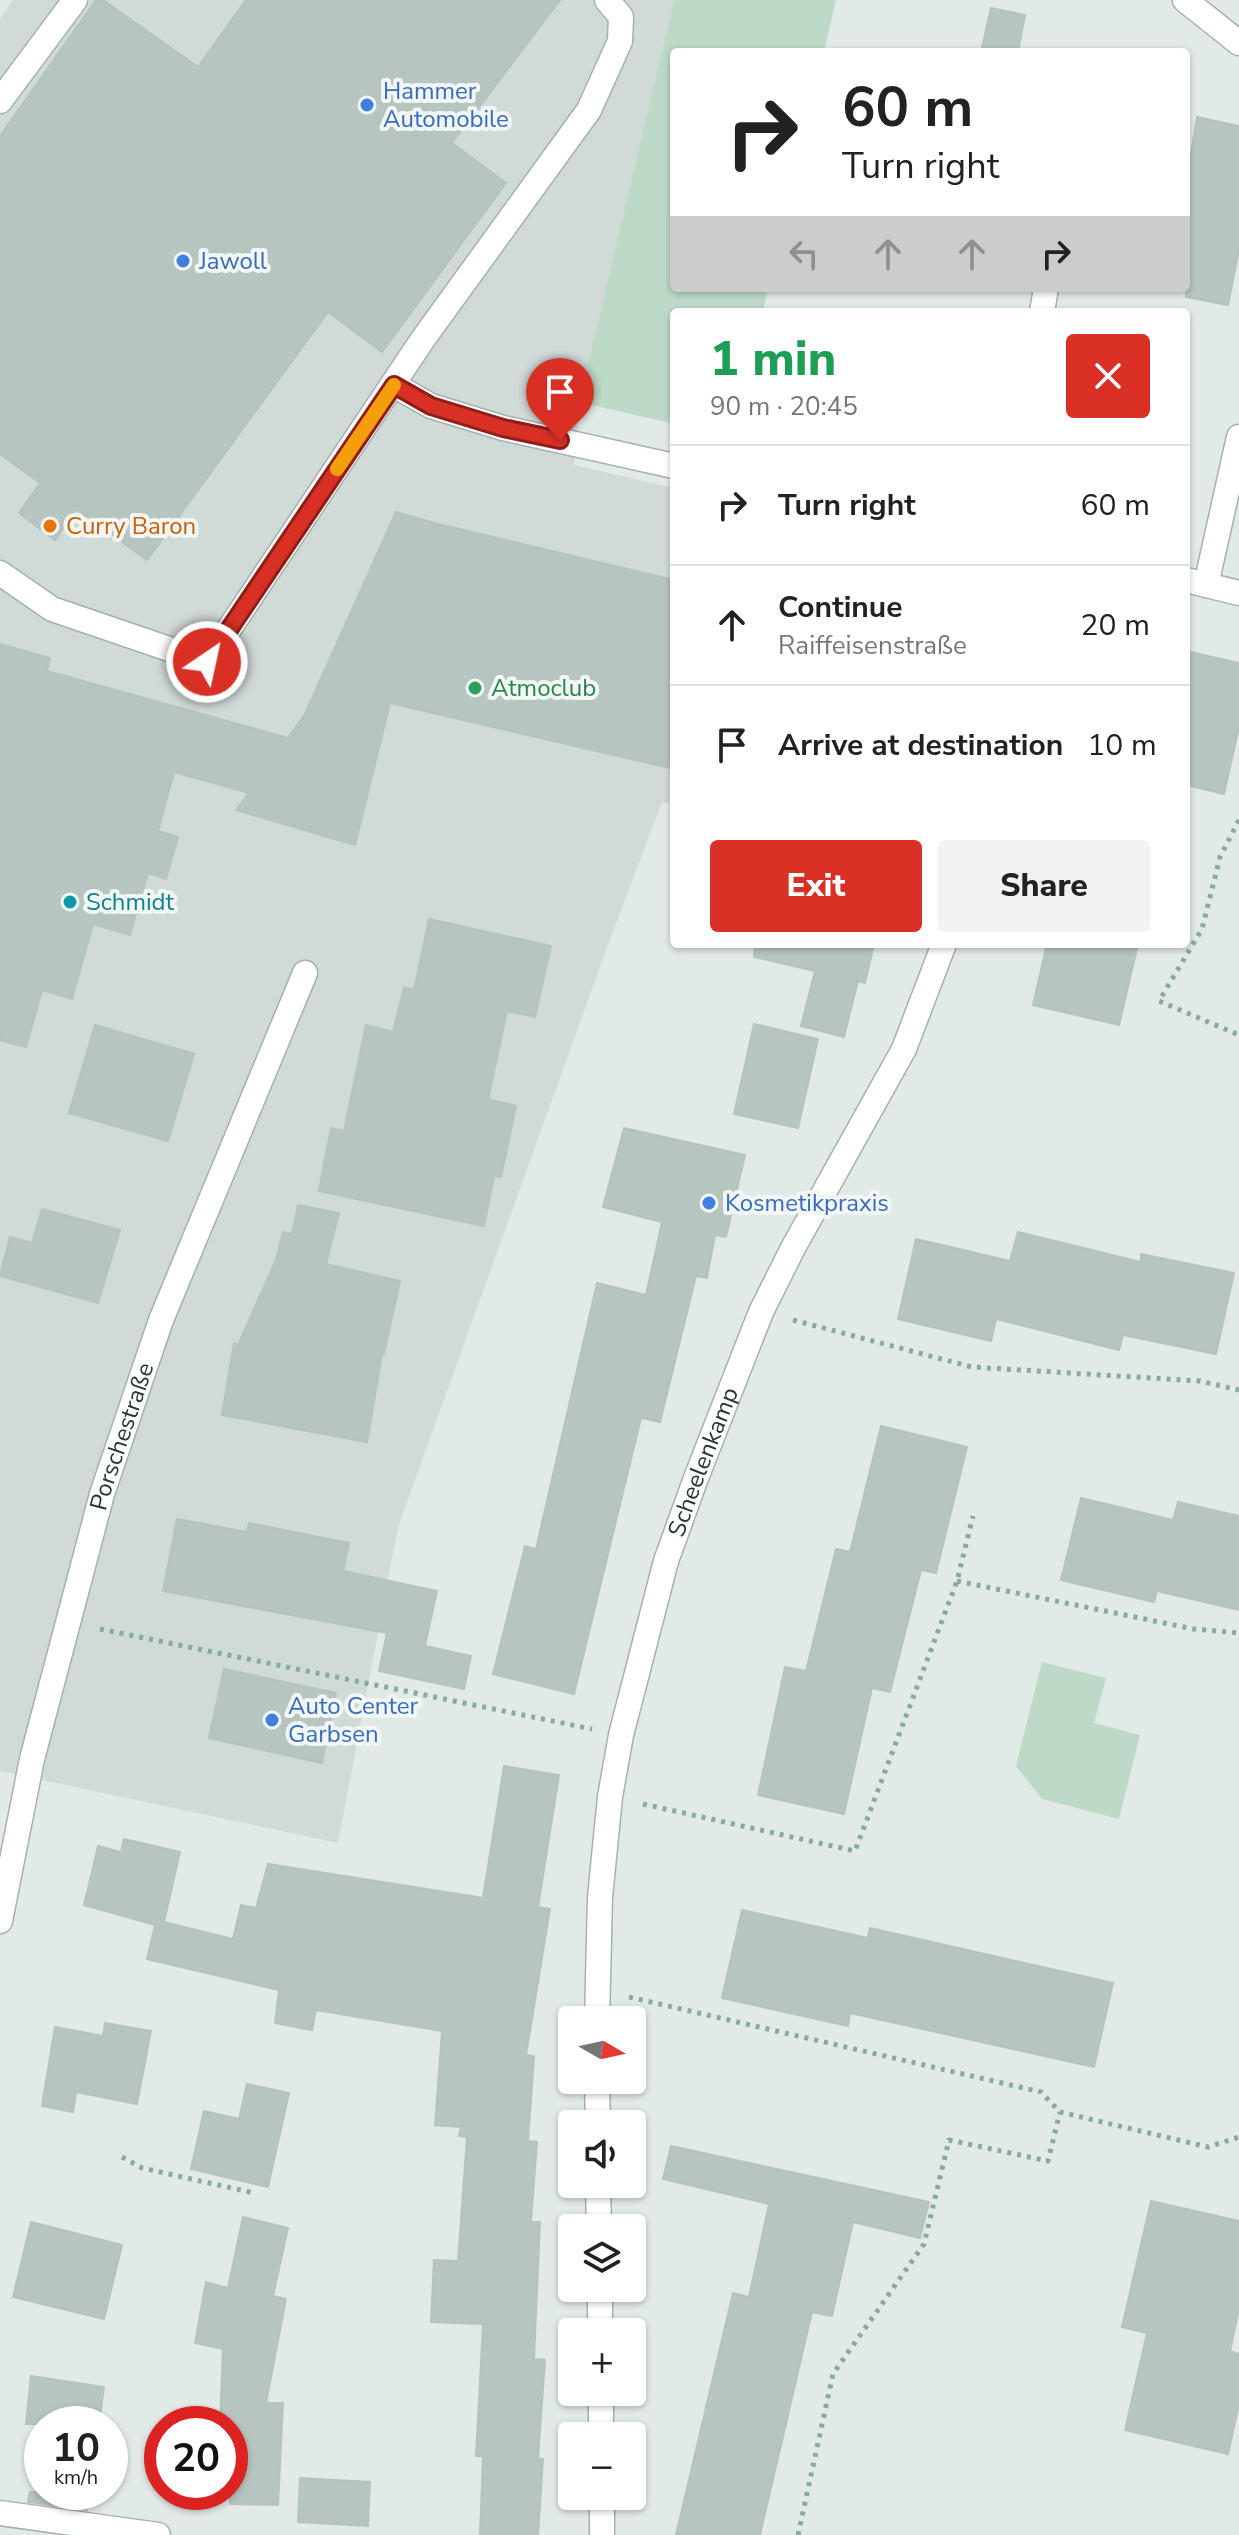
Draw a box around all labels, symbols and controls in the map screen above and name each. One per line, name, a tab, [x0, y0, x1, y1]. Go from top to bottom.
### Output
text: 60 m	[842, 69, 973, 146]
place label: Hammer Automobile	[383, 75, 509, 135]
icon: right	[710, 80, 814, 184]
marker: Hammer Automobile	[358, 96, 376, 114]
text: Turn right	[842, 142, 999, 191]
icon: left	[782, 232, 826, 276]
icon: ahead	[866, 232, 910, 276]
icon: ahead	[950, 232, 994, 276]
icon: right	[1034, 232, 1078, 276]
place label: Jawoll	[198, 245, 267, 277]
marker: Jawoll	[174, 252, 192, 270]
text: 1 min	[710, 326, 836, 392]
button: close	[1066, 334, 1150, 418]
pin	[526, 358, 594, 440]
icon: arrive	[538, 370, 582, 414]
text: 90 m · 20:45	[710, 389, 858, 424]
icon: right	[710, 483, 754, 527]
text: Turn right	[778, 485, 916, 526]
text: 60 m	[1081, 485, 1150, 526]
place label: Curry Baron	[66, 510, 196, 542]
marker: Curry Baron	[41, 517, 59, 535]
text: Continue	[778, 587, 903, 628]
icon: ahead	[710, 603, 754, 647]
text: 20 m	[1081, 605, 1150, 646]
position arrow	[165, 620, 249, 704]
text: Raiffeisenstraße	[778, 628, 967, 663]
place label: Atmoclub	[491, 672, 596, 704]
marker: Atmoclub	[466, 679, 484, 697]
icon: arrive	[710, 723, 754, 767]
text: Arrive at destination	[778, 725, 1063, 766]
text: 10 m	[1087, 725, 1157, 766]
button: Exit	[710, 840, 922, 932]
button: Share	[938, 840, 1150, 932]
place label: Schmidt	[86, 886, 175, 918]
marker: Schmidt	[61, 893, 79, 911]
place label: Kosmetikpraxis	[725, 1187, 889, 1219]
marker: Kosmetikpraxis	[700, 1194, 718, 1212]
street label: Porschestraße	[82, 1358, 161, 1514]
street label: Scheelenkamp	[660, 1382, 746, 1541]
place label: Auto Center Garbsen	[288, 1690, 419, 1750]
marker: Auto Center Garbsen	[263, 1711, 281, 1729]
north arrow	[558, 2006, 646, 2094]
map controls	[558, 2006, 646, 2510]
button: sound	[558, 2110, 646, 2198]
button: layers	[558, 2214, 646, 2302]
button: +	[558, 2318, 646, 2406]
speed limit sign: 20	[144, 2406, 248, 2510]
text: 10	[52, 2421, 100, 2475]
button: −	[558, 2422, 646, 2510]
text: km/h	[54, 2464, 98, 2491]

